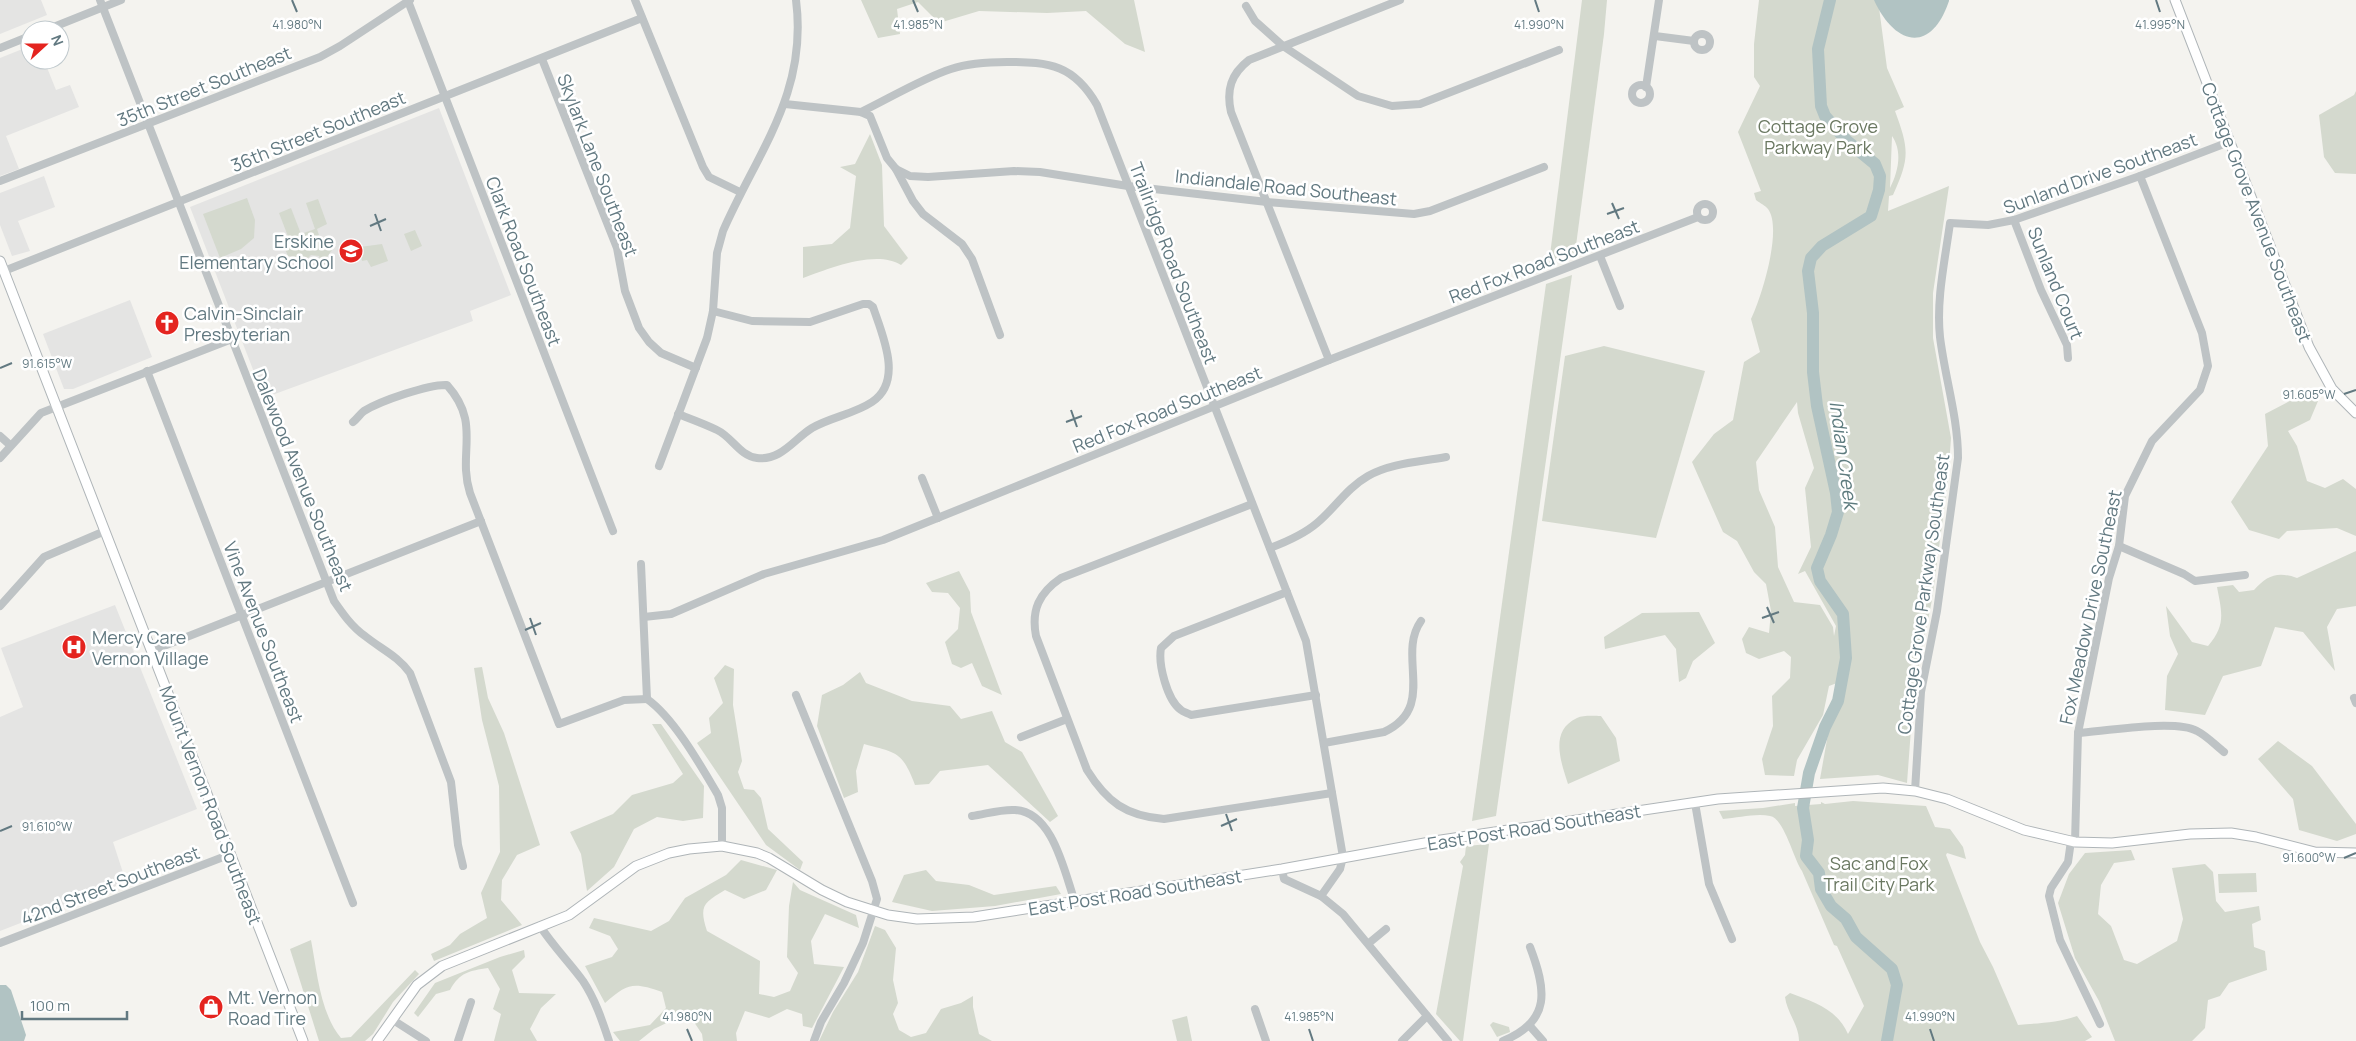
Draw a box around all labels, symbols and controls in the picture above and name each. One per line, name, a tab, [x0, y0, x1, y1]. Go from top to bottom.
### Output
text: 41.980°N	[272, 16, 322, 33]
text: 41.985°N	[893, 16, 943, 33]
text: 41.990°N	[1514, 16, 1564, 33]
text: 41.995°N	[2135, 16, 2185, 33]
north arrow	[20, 20, 70, 70]
text: N	[47, 32, 68, 48]
street label: 35th Street Southeast	[113, 40, 295, 132]
street label: Skylark Lane Southeast	[552, 70, 644, 260]
street label: Cottage Grove Avenue Southeast	[2196, 79, 2318, 345]
street label: 36th Street Southeast	[227, 85, 409, 177]
park label: Cottage Grove Parkway Park	[1758, 114, 1878, 159]
street label: Sunland Drive Southeast	[2000, 127, 2200, 219]
street label: Trailridge Road Southeast	[1124, 159, 1224, 367]
street label: Indiandale Road Southeast	[1174, 163, 1398, 211]
street label: Clark Road Southeast	[481, 173, 567, 349]
street label: Red Fox Road Southeast	[1445, 214, 1643, 308]
street label: Sunland Court	[2022, 223, 2090, 343]
place label: Erskine Elementary School	[179, 229, 334, 274]
school or university icon: Erskine Elementary School	[338, 238, 364, 264]
place label: Calvin-Sinclair Presbyterian	[184, 301, 304, 346]
church icon: Calvin-Sinclair Presbyterian	[154, 310, 180, 336]
text: 91.615°W	[22, 355, 73, 372]
street label: Red Fox Road Southeast	[1069, 360, 1265, 458]
street label: Dalewood Avenue Southeast	[247, 365, 359, 595]
text: 91.605°W	[2282, 386, 2336, 403]
water label: Indian Creek	[1824, 399, 1865, 513]
street label: Cottage Grove Parkway Southeast	[1891, 452, 1955, 736]
street label: Fox Meadow Drive Southeast	[2053, 488, 2127, 726]
street label: Vine Avenue Southeast	[218, 538, 310, 726]
place label: Mercy Care Vernon Village	[92, 625, 209, 670]
hospital icon: Mercy Care Vernon Village	[61, 634, 87, 660]
street label: Mount Vernon Road Southeast	[154, 682, 268, 928]
street label: East Post Road Southeast	[1426, 798, 1642, 856]
text: 91.610°W	[22, 818, 73, 835]
street label: 42nd Street Southeast	[17, 840, 203, 930]
text: 91.600°W	[2282, 849, 2336, 866]
park label: Sac and Fox Trail City Park	[1824, 851, 1936, 896]
street label: East Post Road Southeast	[1027, 863, 1243, 921]
place label: Mt. Vernon Road Tire	[228, 985, 317, 1030]
scale bar	[22, 988, 128, 1020]
shop icon: Mt. Vernon Road Tire	[198, 994, 224, 1020]
text: 100 m	[30, 995, 70, 1016]
text: 41.980°N	[662, 1008, 712, 1025]
text: 41.985°N	[1284, 1008, 1334, 1025]
text: 41.990°N	[1905, 1008, 1955, 1025]

